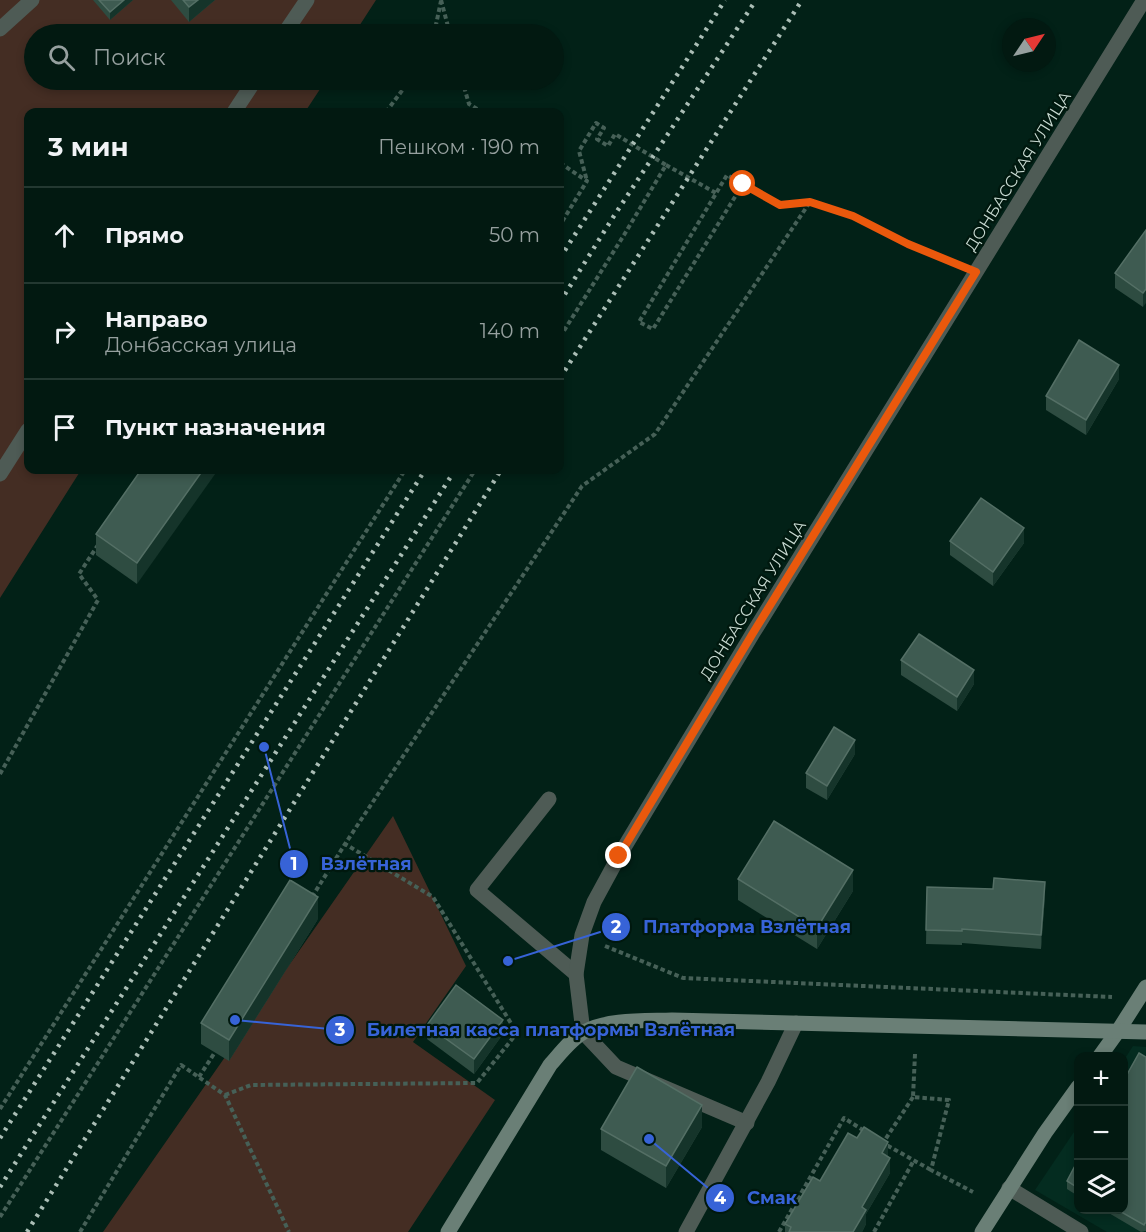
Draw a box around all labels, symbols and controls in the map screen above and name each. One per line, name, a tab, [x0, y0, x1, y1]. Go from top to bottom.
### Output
north arrow	[1002, 18, 1056, 72]
search box	[24, 24, 564, 90]
icon: search	[45, 41, 78, 74]
text: Поиск	[93, 44, 165, 71]
street label: ДОНБАССКАЯ УЛИЦА	[961, 88, 1075, 254]
text: 3 мин	[48, 131, 128, 163]
text: Пешком · 190 m	[378, 135, 540, 159]
route start	[729, 170, 755, 196]
icon: ahead	[48, 219, 81, 252]
text: Прямо	[105, 222, 184, 249]
text: 50 m	[489, 223, 540, 247]
text: Направо	[105, 306, 208, 333]
icon: right	[48, 315, 81, 348]
text: 140 m	[480, 319, 540, 343]
text: Донбасская улица	[105, 333, 297, 357]
icon: arrive	[48, 411, 81, 444]
text: Пункт назначения	[105, 414, 326, 441]
street label: ДОНБАССКАЯ УЛИЦА	[696, 517, 810, 683]
route end	[605, 842, 631, 868]
callout: Взлётная	[279, 846, 424, 882]
text: 1	[290, 853, 298, 875]
text: Взлётная	[320, 853, 412, 875]
callout: Платформа Взлётная	[601, 909, 863, 945]
text: 2	[611, 916, 622, 938]
text: Платформа Взлётная	[643, 916, 851, 938]
callout: Билетная касса платформы Взлётная	[325, 1012, 747, 1048]
text: 3	[334, 1019, 346, 1041]
text: Билетная касса платформы Взлётная	[367, 1019, 735, 1041]
map controls	[1074, 1052, 1128, 1214]
button: +	[1074, 1052, 1128, 1106]
button: −	[1074, 1106, 1128, 1160]
button: layers	[1074, 1160, 1128, 1214]
callout: Смак	[705, 1180, 809, 1216]
text: 4	[714, 1187, 727, 1209]
text: Смак	[747, 1187, 798, 1209]

